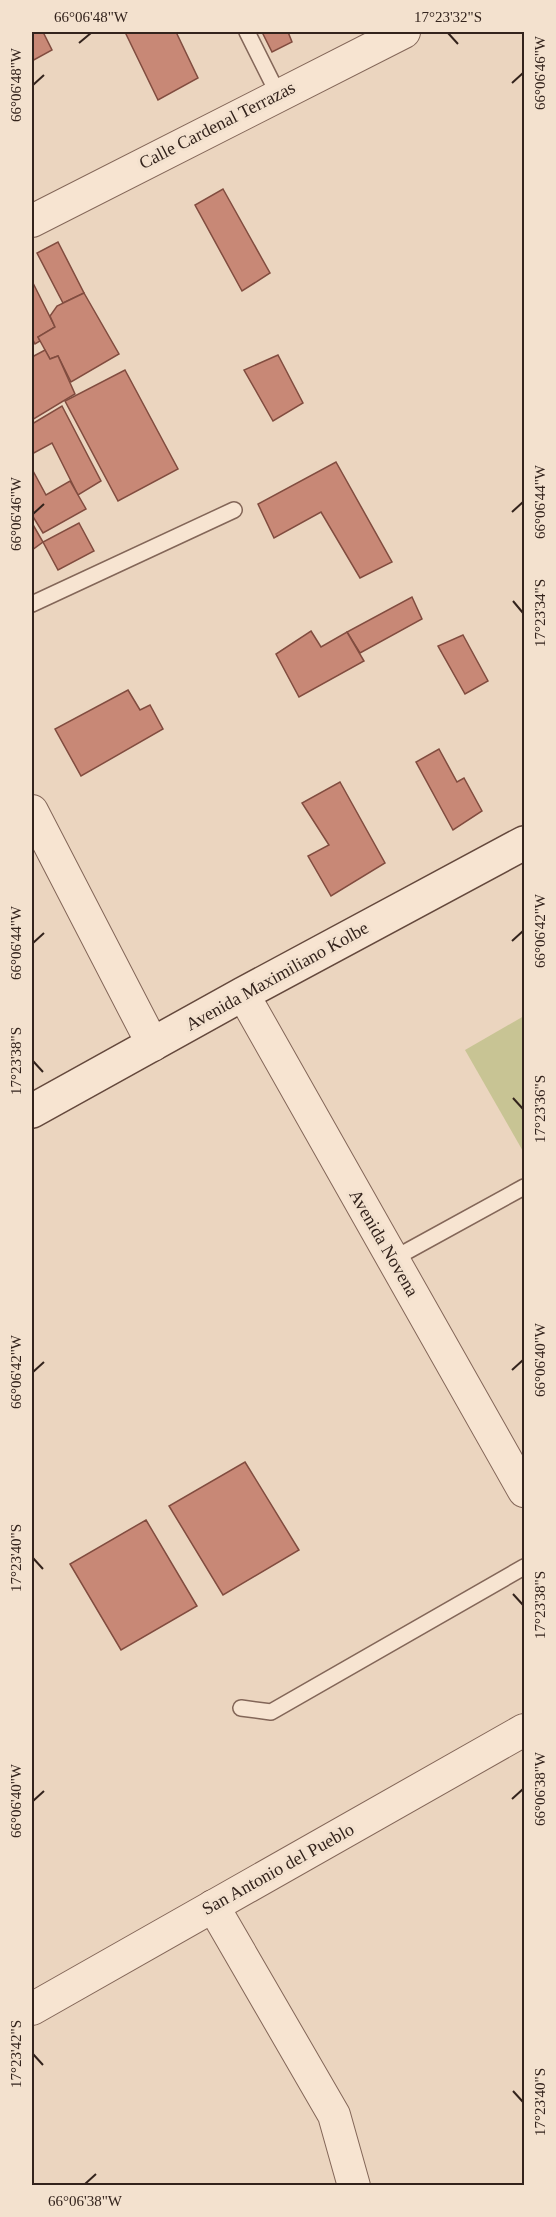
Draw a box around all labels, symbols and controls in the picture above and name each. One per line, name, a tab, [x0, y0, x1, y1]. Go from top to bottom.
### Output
text: 66°06'48"W	[54, 9, 129, 25]
text: 17°23'32"S	[414, 9, 482, 25]
text: 66°06'46"W	[532, 35, 548, 110]
text: 66°06'48"W	[8, 47, 24, 122]
street label: Calle Cardenal Terrazas	[136, 77, 298, 173]
text: 66°06'44"W	[532, 464, 548, 539]
text: 66°06'46"W	[8, 476, 24, 551]
text: 17°23'34"S	[532, 579, 548, 647]
text: 66°06'42"W	[532, 893, 548, 968]
text: 66°06'44"W	[8, 905, 24, 980]
street label: Avenida Maximiliano Kolbe	[182, 917, 372, 1035]
text: 17°23'38"S	[8, 1027, 24, 1095]
text: 17°23'36"S	[532, 1075, 548, 1143]
street label: Avenida Novena	[345, 1186, 423, 1300]
text: 66°06'40"W	[532, 1322, 548, 1397]
text: 66°06'42"W	[8, 1334, 24, 1409]
text: 17°23'40"S	[8, 1524, 24, 1592]
text: 17°23'38"S	[532, 1571, 548, 1639]
text: 66°06'38"W	[532, 1751, 548, 1826]
text: 66°06'40"W	[8, 1763, 24, 1838]
street label: San Antonio del Pueblo	[199, 1819, 357, 1919]
text: 17°23'42"S	[8, 2020, 24, 2088]
text: 17°23'40"S	[532, 2068, 548, 2136]
text: 66°06'38"W	[48, 2193, 123, 2209]

